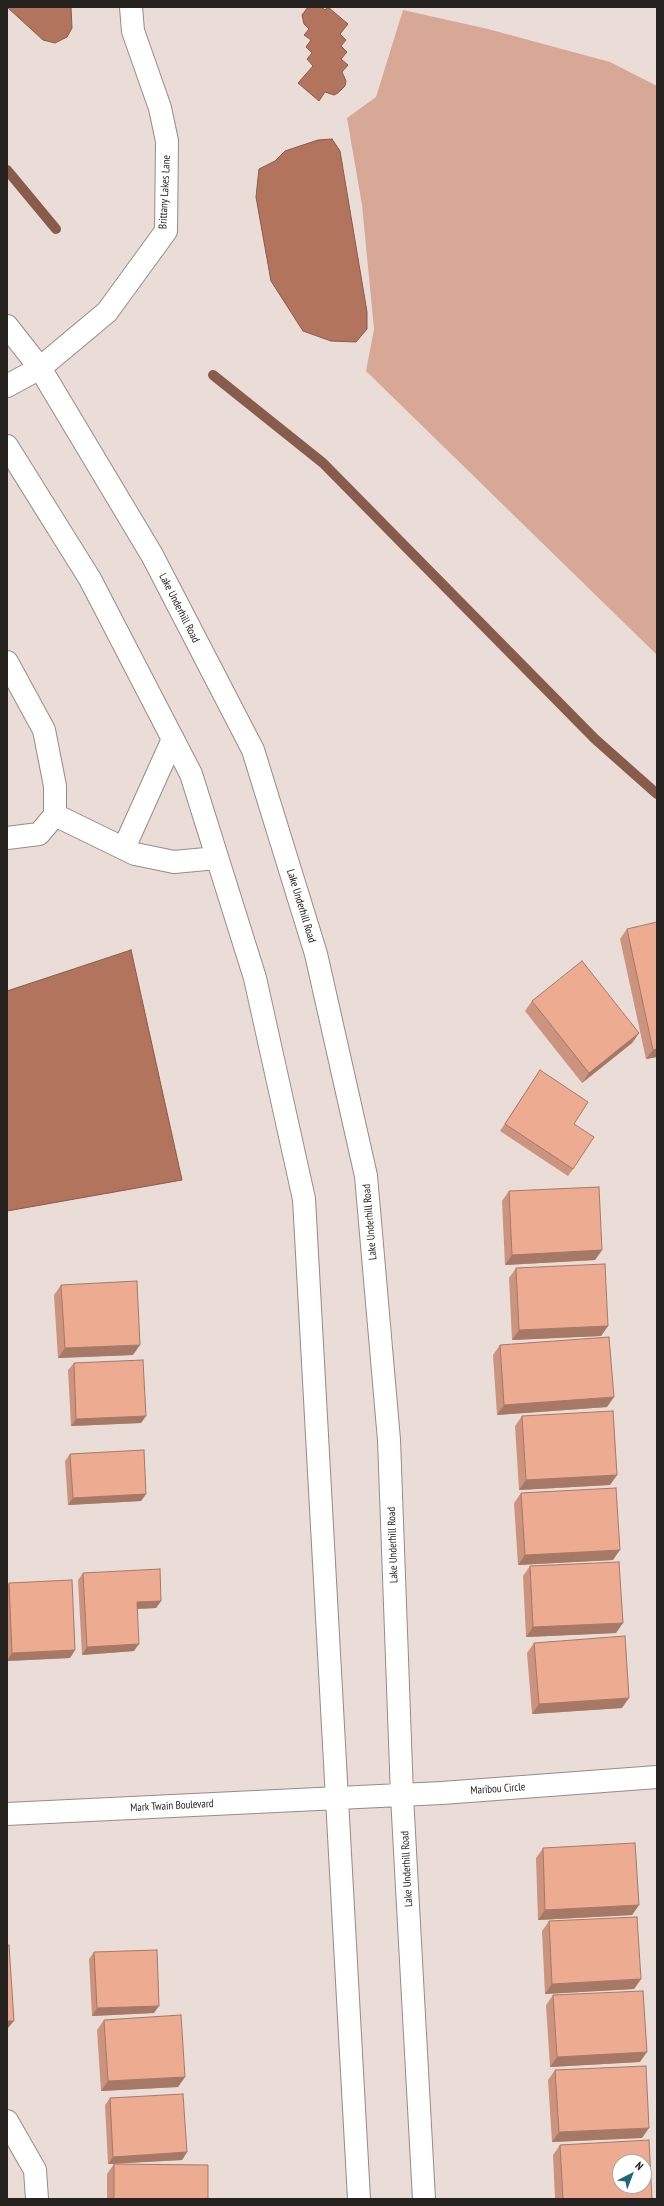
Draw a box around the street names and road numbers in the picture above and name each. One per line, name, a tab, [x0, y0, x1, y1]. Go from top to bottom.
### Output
street label: Brittany Lakes Lane	[156, 155, 174, 229]
street label: Lake Underhill Road	[156, 571, 202, 645]
street label: Lake Underhill Road	[284, 868, 318, 944]
street label: Lake Underhill Road	[360, 1183, 380, 1261]
street label: Lake Underhill Road	[385, 1507, 401, 1583]
street label: Maribou Circle	[470, 1781, 526, 1797]
street label: Mark Twain Boulevard	[130, 1797, 214, 1815]
street label: Lake Underhill Road	[398, 1831, 416, 1907]

